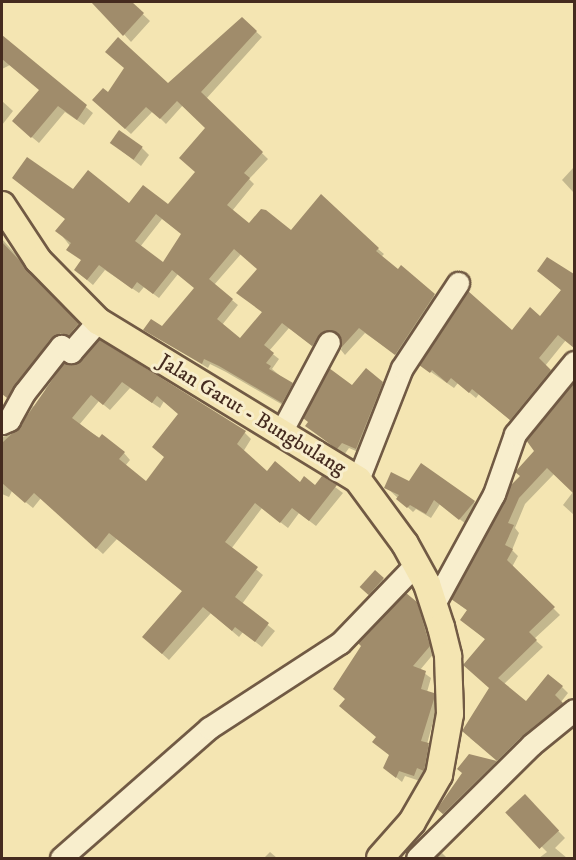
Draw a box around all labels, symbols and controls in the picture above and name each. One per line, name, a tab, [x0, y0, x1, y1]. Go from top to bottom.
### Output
street label: Jalan Garut - Bungbulang	[154, 349, 350, 481]

